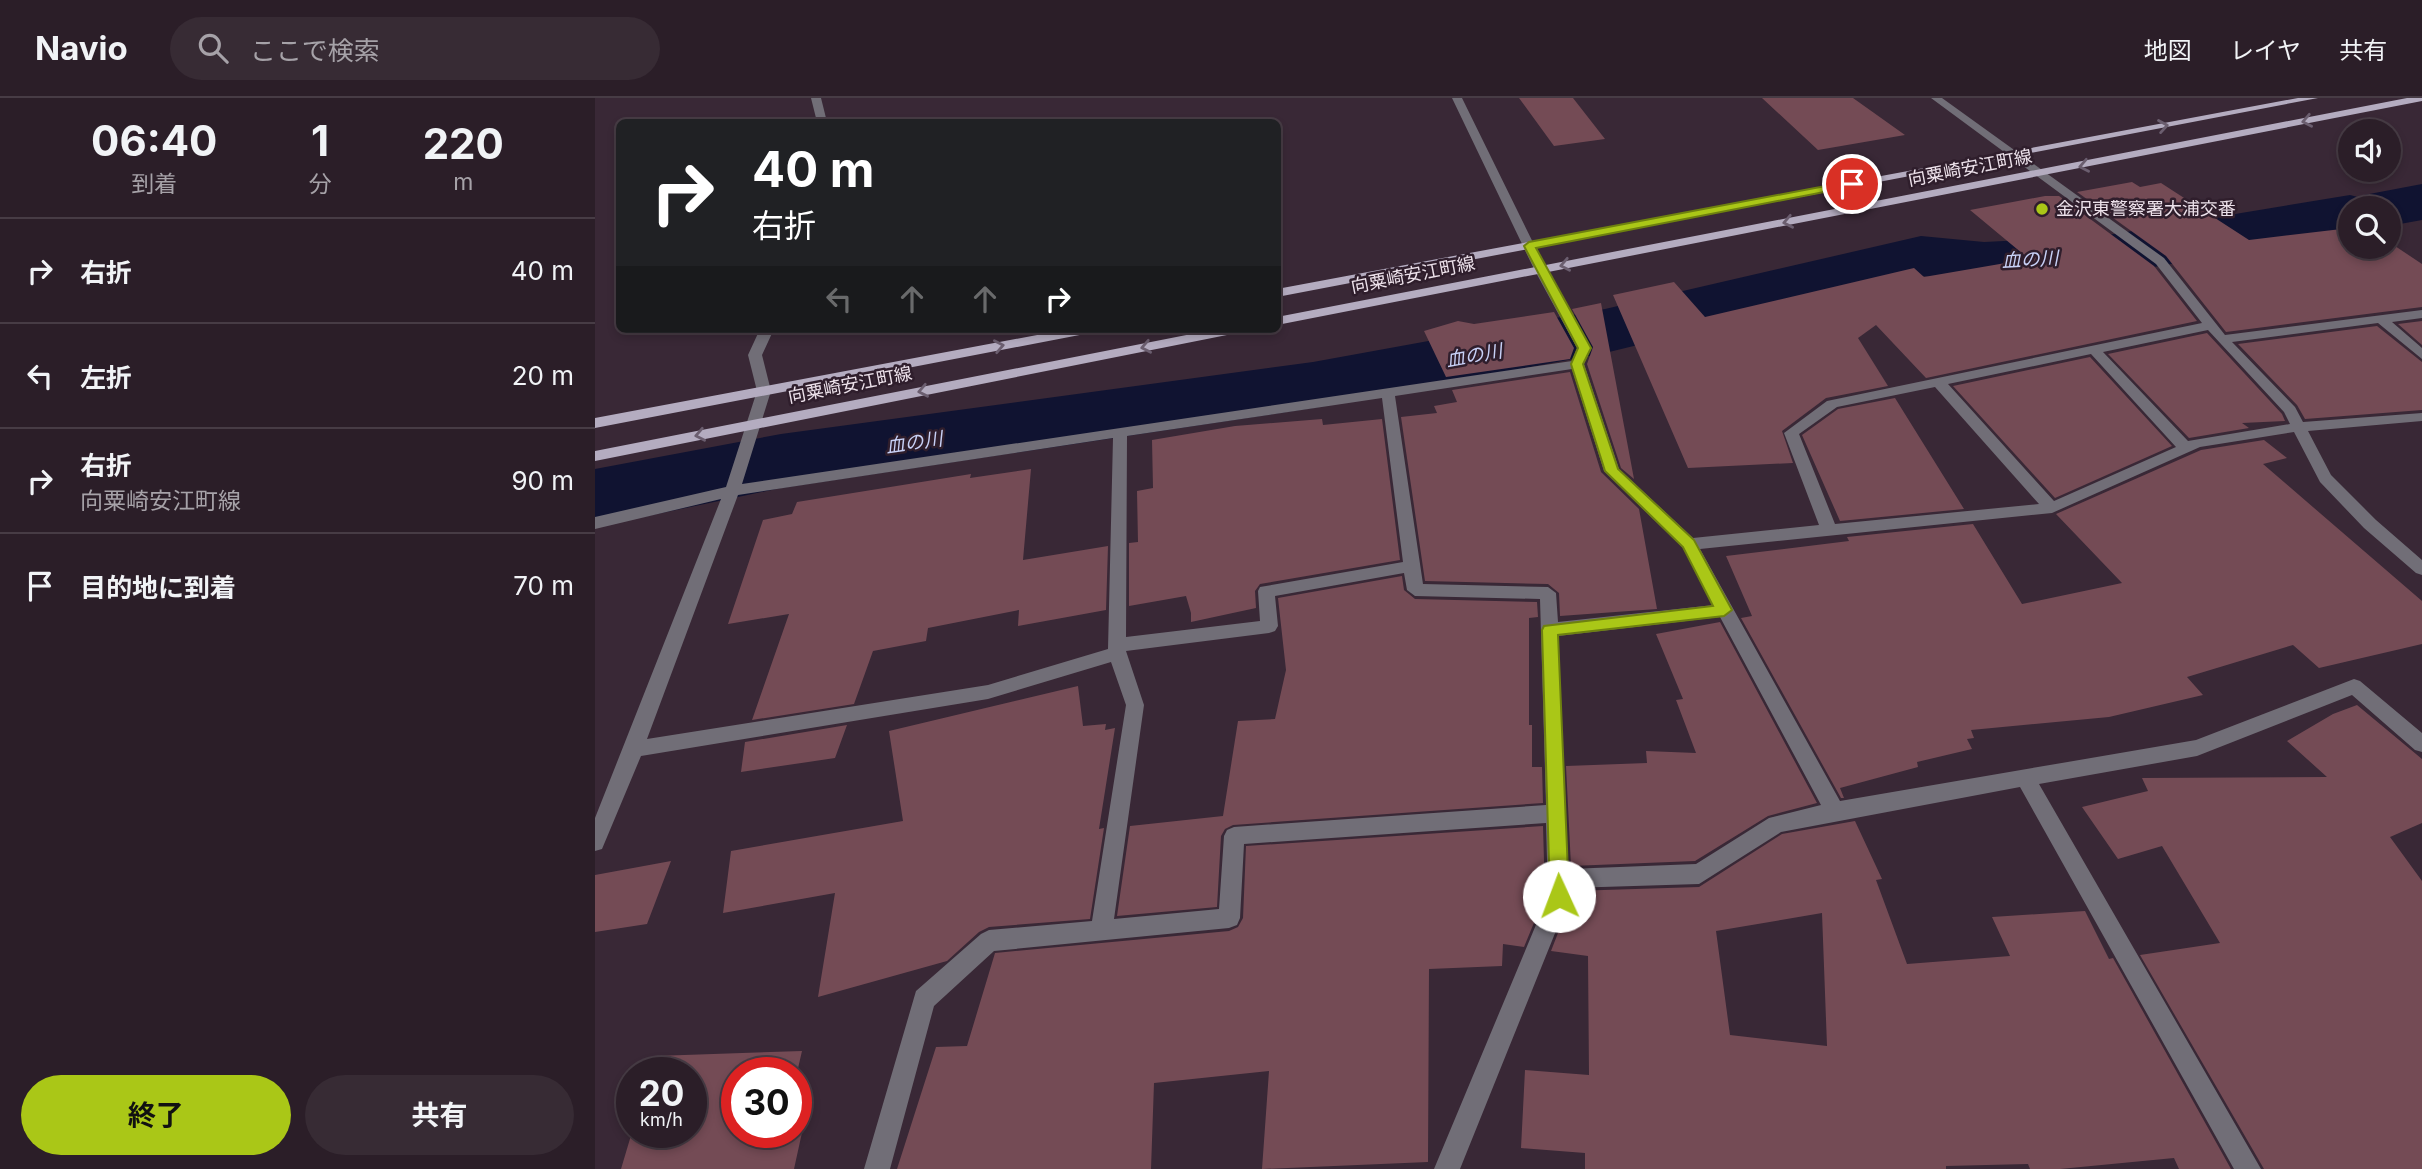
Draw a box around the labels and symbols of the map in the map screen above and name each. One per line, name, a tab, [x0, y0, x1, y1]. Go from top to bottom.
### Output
one-way arrow	[2301, 113, 2313, 128]
one-way arrow	[2157, 119, 2169, 134]
street label: 向粟崎安江町線	[1906, 145, 2034, 190]
pin	[1822, 154, 1882, 214]
one-way arrow	[2078, 157, 2090, 172]
place label: 金沢東警察署大浦交番	[2056, 198, 2236, 219]
marker: 金沢東警察署大浦交番	[2034, 201, 2050, 217]
one-way arrow	[1782, 214, 1794, 229]
water label: 血の川	[2001, 246, 2061, 272]
street label: 向粟崎安江町線	[1349, 252, 1477, 297]
one-way arrow	[1559, 256, 1571, 271]
one-way arrow	[993, 339, 1005, 354]
one-way arrow	[1140, 339, 1152, 354]
water label: 血の川	[1444, 339, 1506, 372]
street label: 向粟崎安江町線	[786, 362, 914, 407]
one-way arrow	[917, 382, 929, 397]
one-way arrow	[694, 426, 706, 441]
water label: 血の川	[884, 427, 946, 458]
position arrow	[1522, 859, 1596, 933]
speed limit sign: 30	[721, 1057, 812, 1148]

